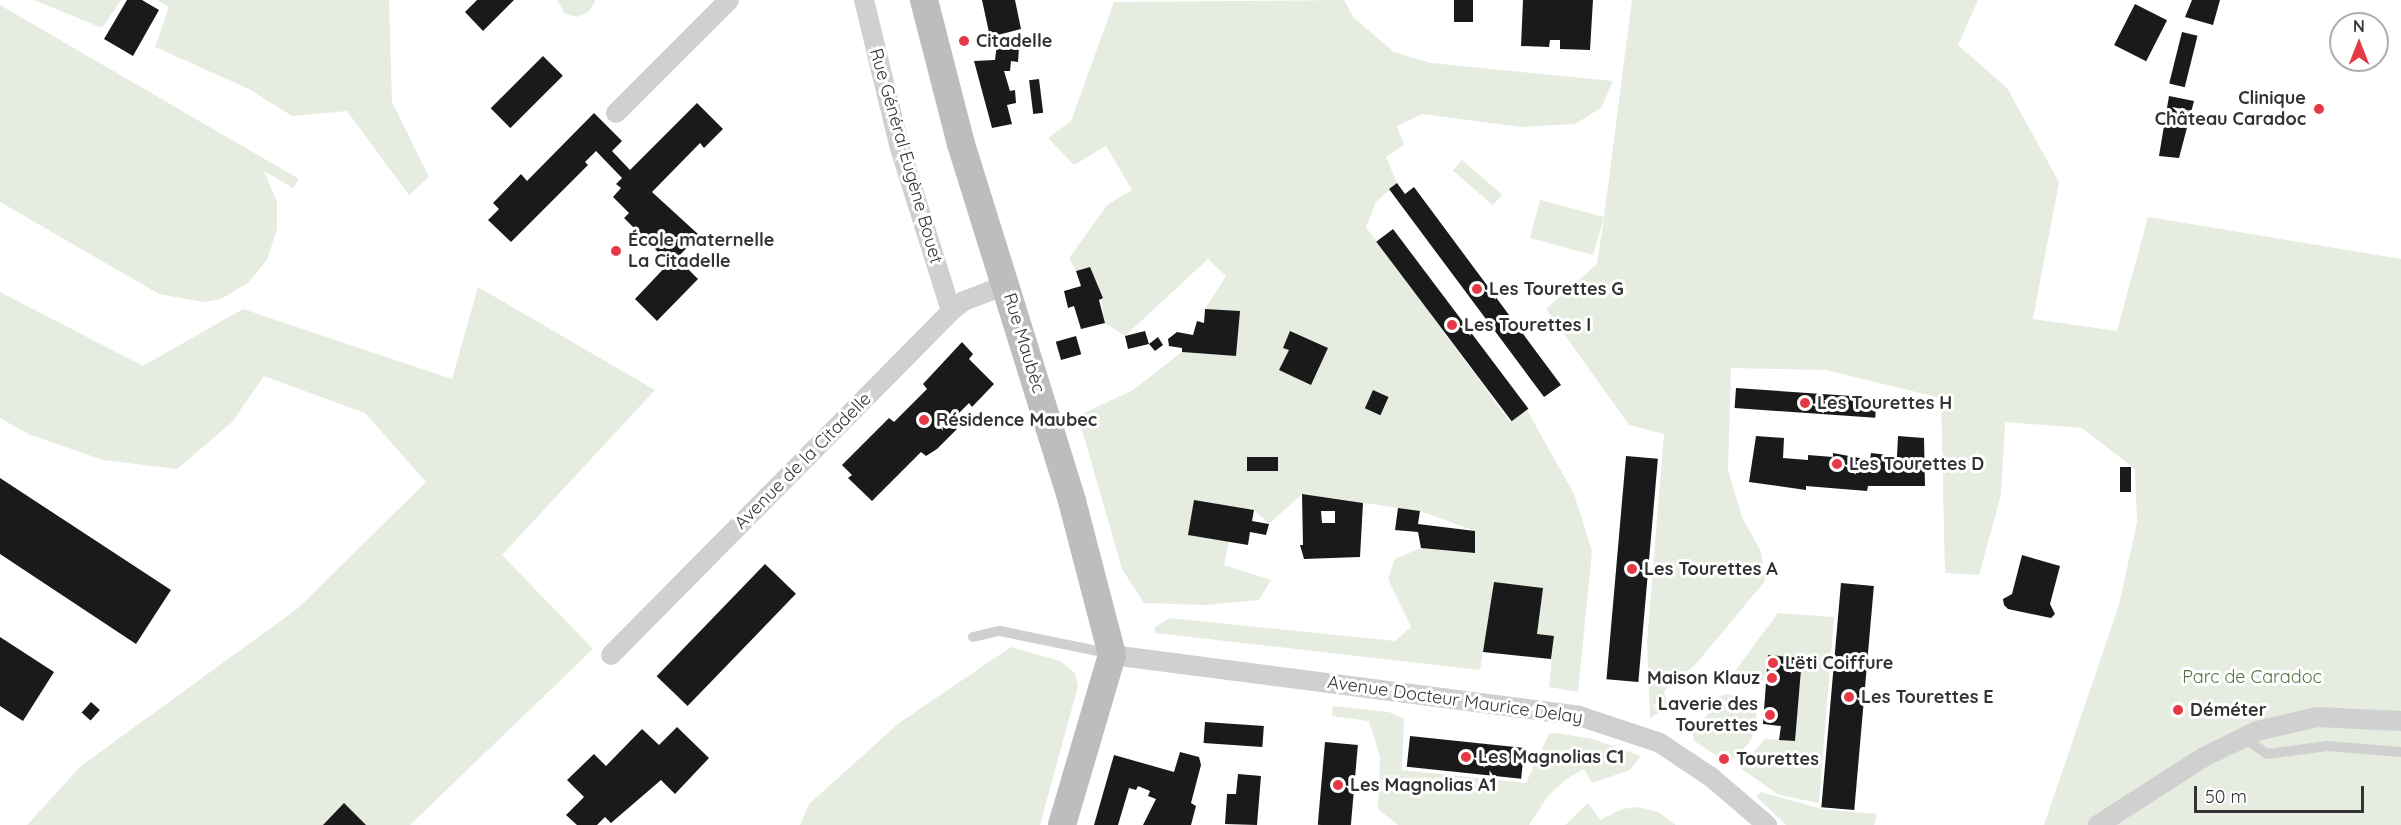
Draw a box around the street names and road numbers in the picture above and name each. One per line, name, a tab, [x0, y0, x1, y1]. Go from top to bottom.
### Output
street label: Rue Général Eugène Bouet	[865, 46, 947, 266]
street label: Rue Maubèc	[999, 290, 1049, 396]
street label: Avenue de la Citadelle	[730, 388, 876, 534]
street label: Avenue Docteur Maurice Delay	[1326, 671, 1584, 729]

